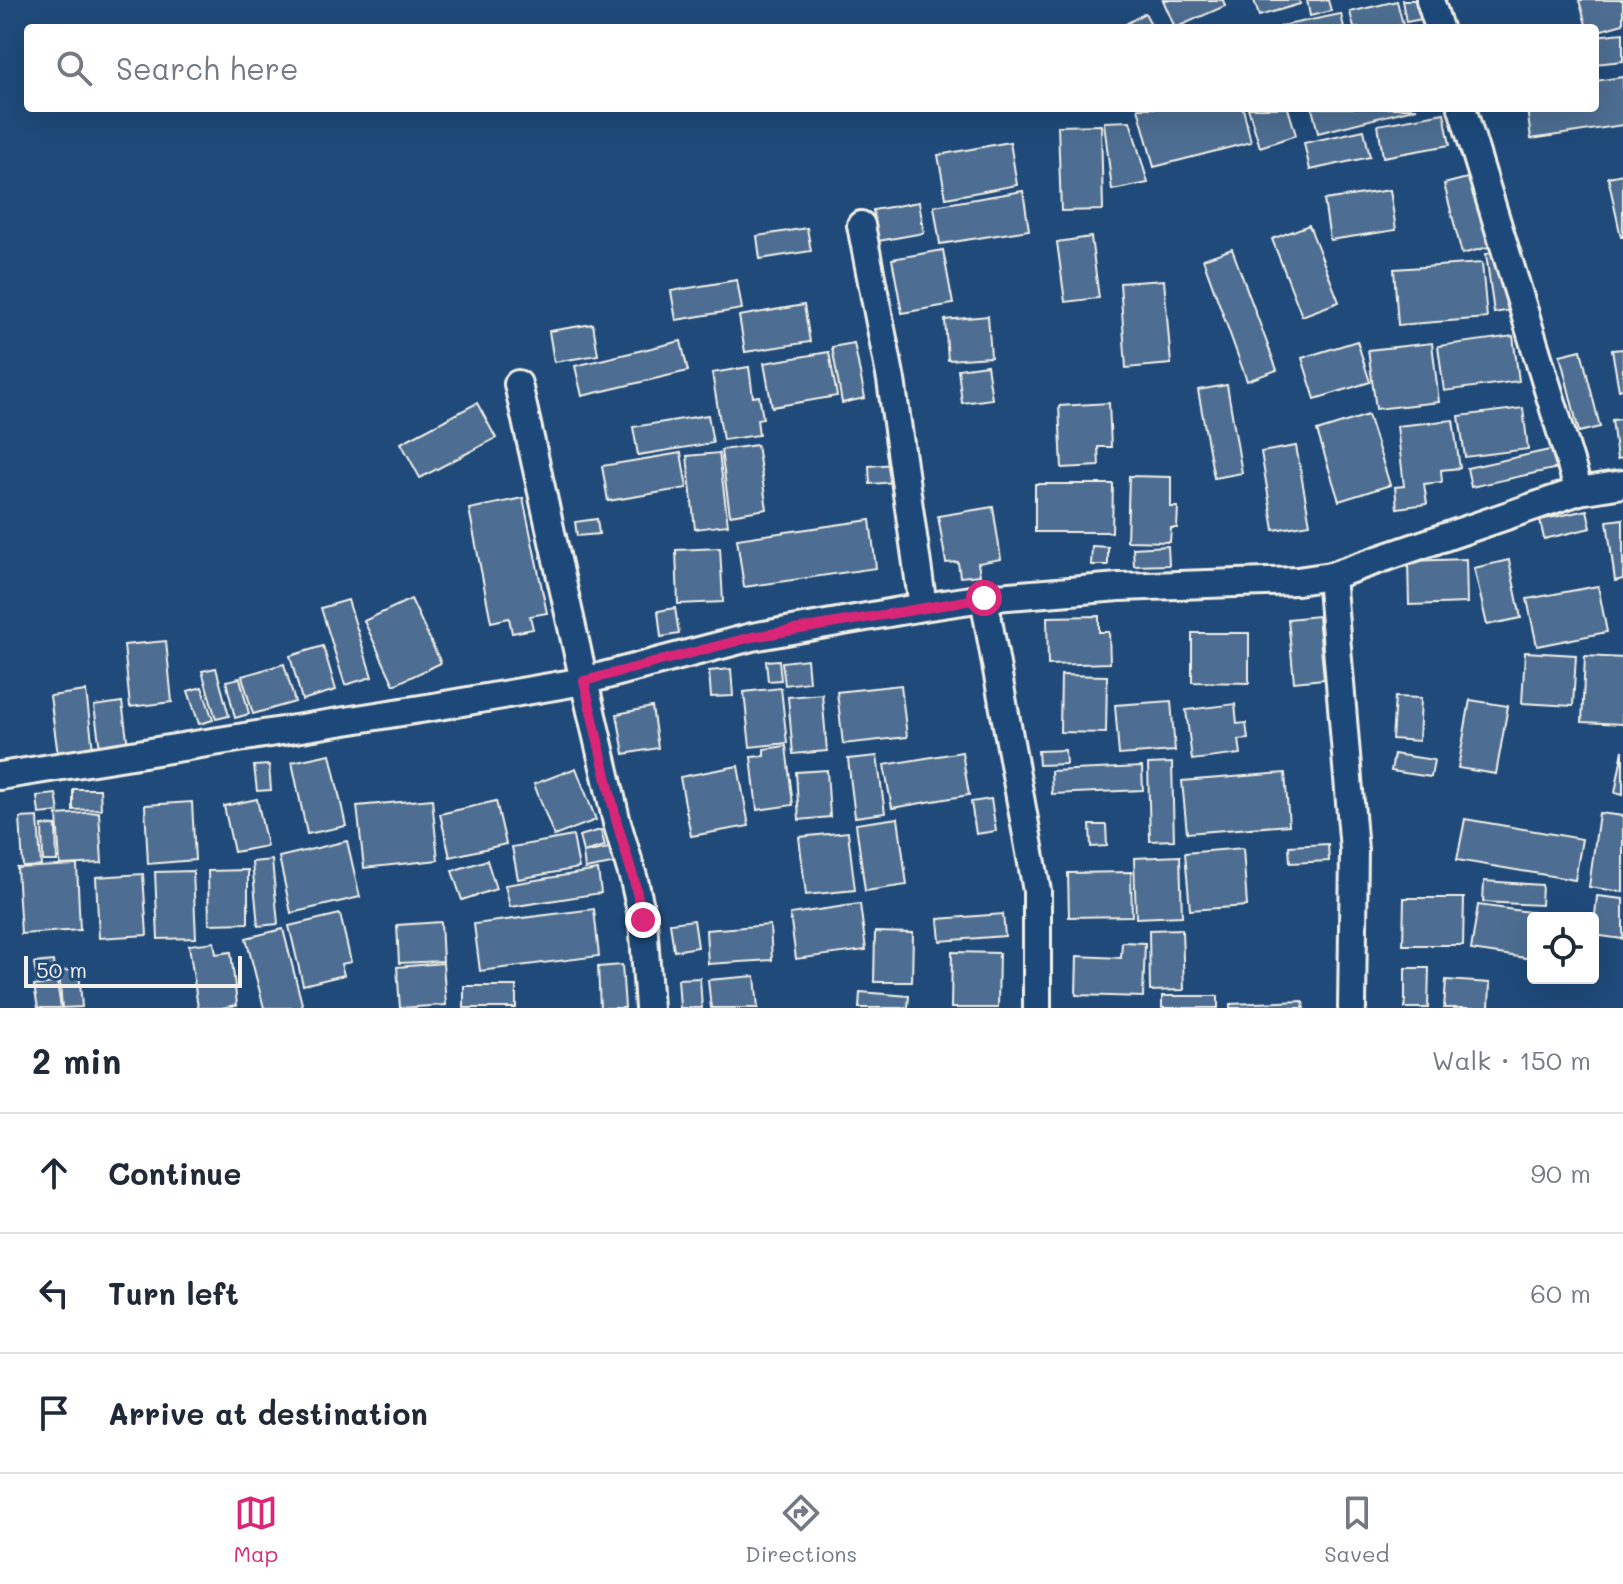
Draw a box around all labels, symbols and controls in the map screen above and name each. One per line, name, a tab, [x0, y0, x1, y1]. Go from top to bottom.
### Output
search box	[24, 24, 1599, 112]
icon: search	[52, 46, 96, 90]
text: Search here	[116, 48, 299, 88]
route start	[966, 580, 1002, 616]
route end	[625, 902, 661, 938]
map controls	[1527, 912, 1599, 984]
button: locate	[1527, 912, 1599, 984]
scale bar	[24, 952, 242, 988]
text: 50 m	[36, 955, 87, 984]
text: 2 min	[32, 1038, 121, 1083]
text: Walk · 150 m	[1432, 1043, 1591, 1077]
icon: ahead	[32, 1151, 76, 1195]
text: Continue	[108, 1153, 241, 1193]
text: 90 m	[1531, 1156, 1591, 1190]
icon: left	[32, 1271, 76, 1315]
text: Turn left	[108, 1273, 239, 1313]
text: 60 m	[1530, 1276, 1591, 1310]
icon: arrive	[32, 1391, 76, 1435]
text: Arrive at destination	[108, 1393, 428, 1433]
tab: Map	[234, 1491, 278, 1568]
tab: Directions	[745, 1491, 857, 1568]
tab: Saved	[1324, 1491, 1389, 1568]

